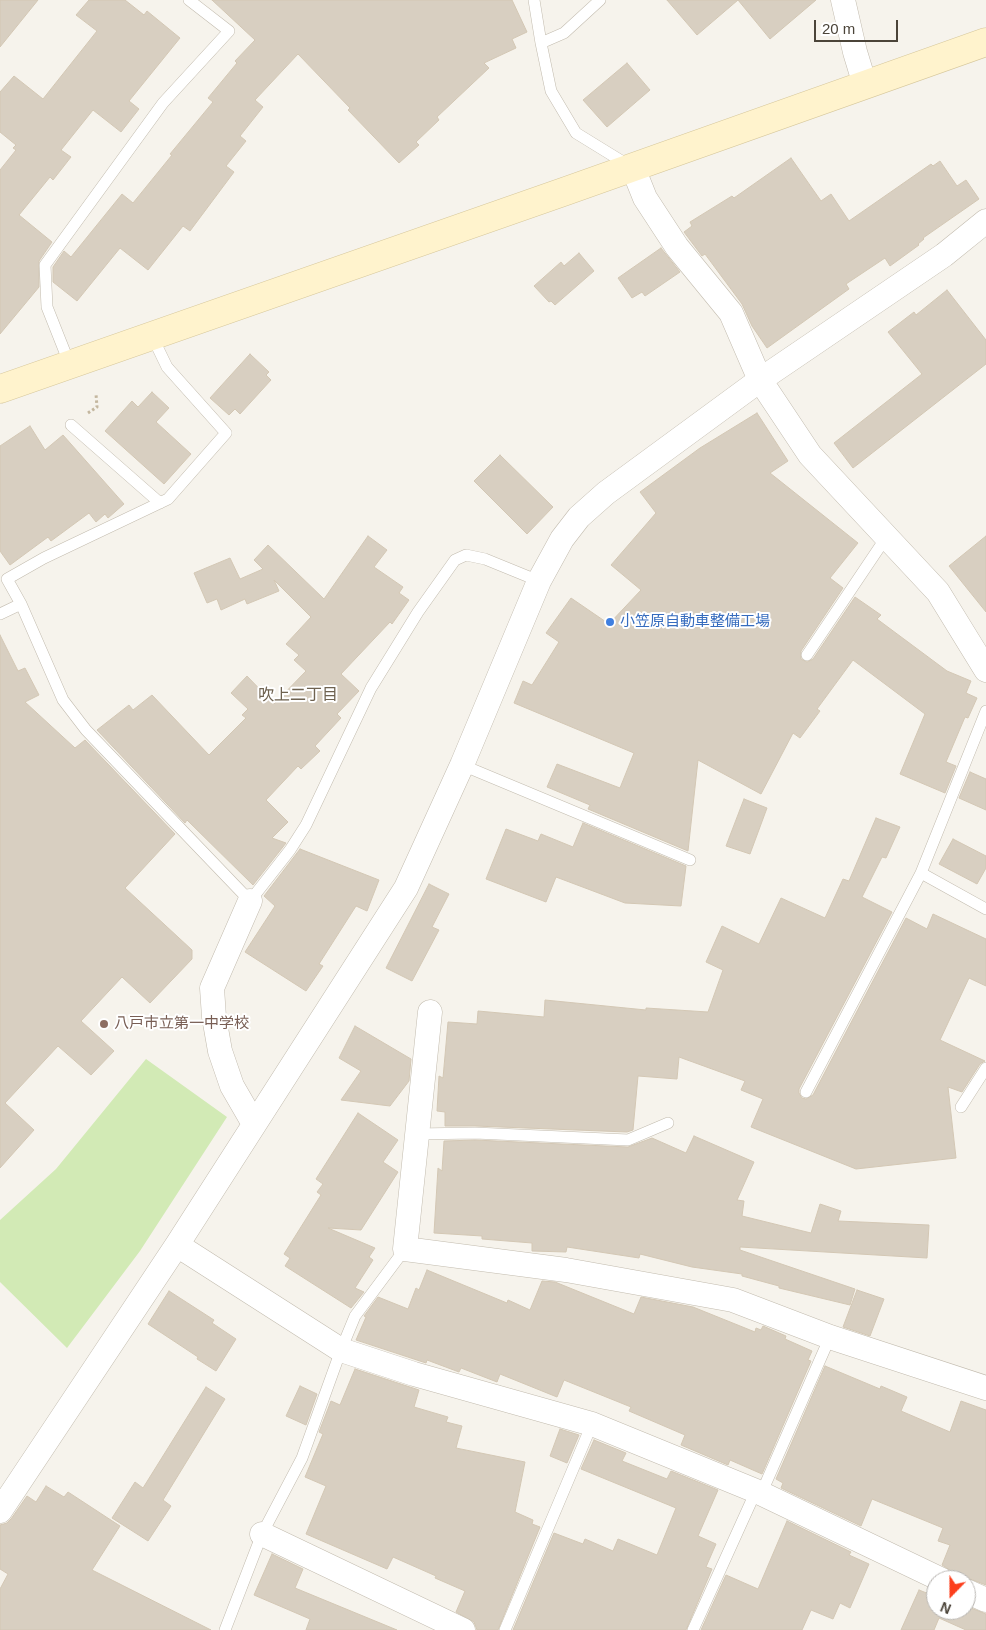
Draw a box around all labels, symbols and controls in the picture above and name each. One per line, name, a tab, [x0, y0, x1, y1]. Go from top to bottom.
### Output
scale bar	[816, 10, 900, 42]
text: 20 m	[822, 20, 855, 37]
place label: 小笠原自動車整備工場	[620, 613, 770, 631]
marker: 小笠原自動車整備工場	[604, 616, 616, 628]
district label: 吹上二丁目	[258, 686, 338, 706]
place label: 八戸市立第一中学校	[114, 1015, 249, 1033]
marker: 八戸市立第一中学校	[98, 1018, 110, 1030]
north arrow	[926, 1570, 976, 1620]
text: N	[938, 1599, 953, 1617]

